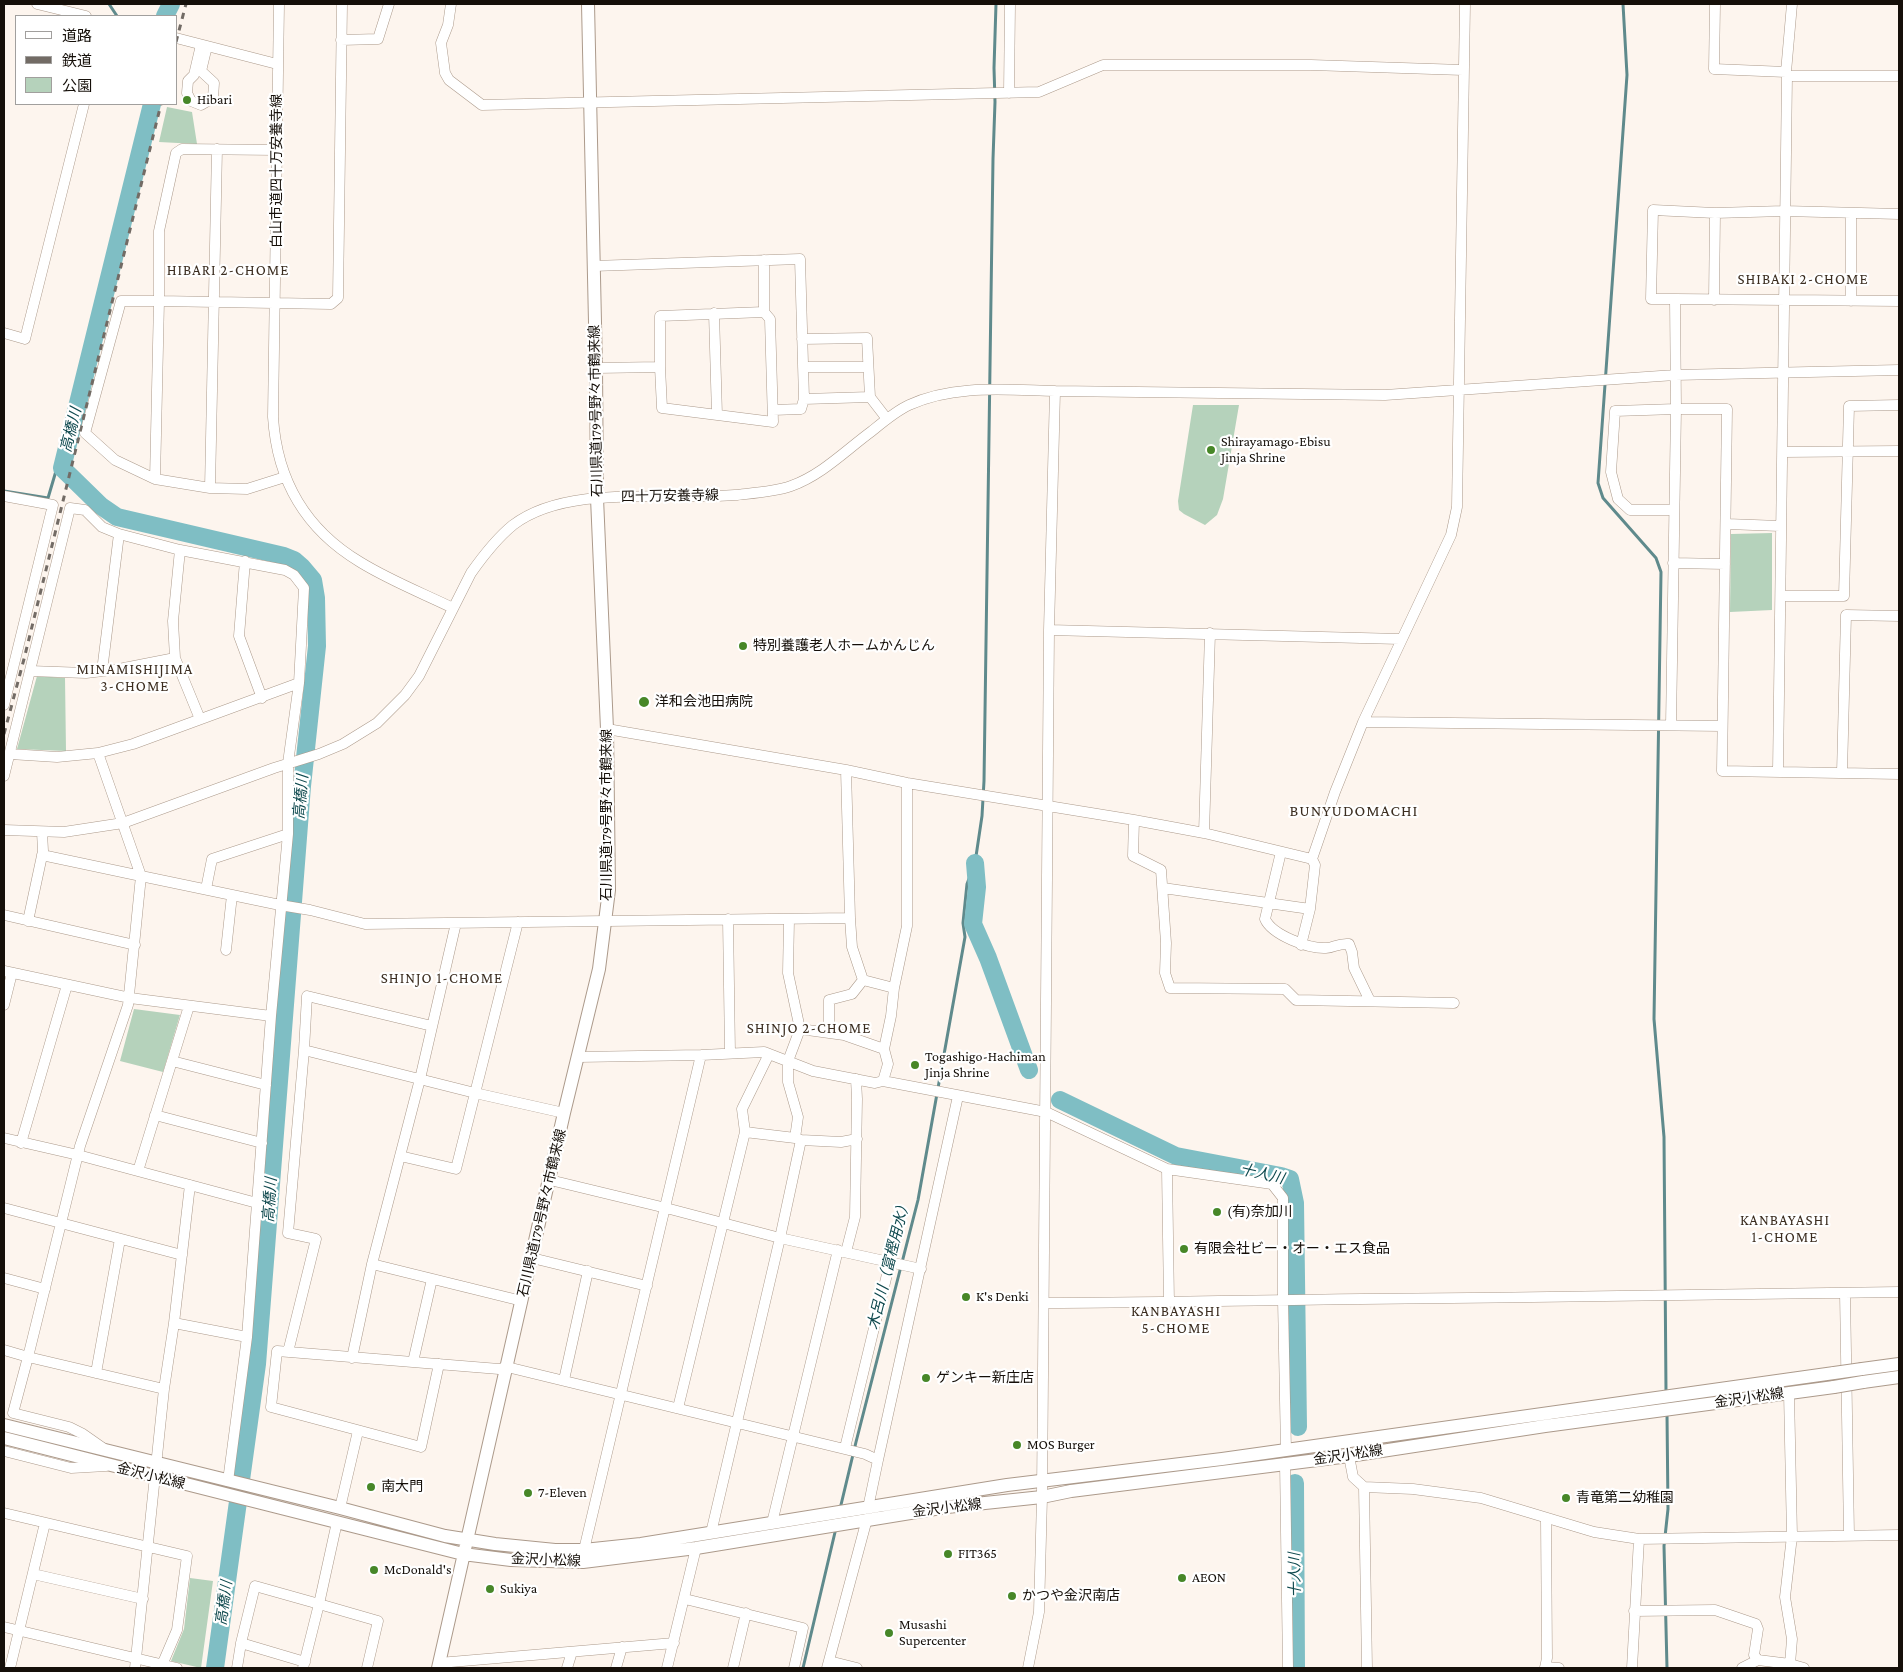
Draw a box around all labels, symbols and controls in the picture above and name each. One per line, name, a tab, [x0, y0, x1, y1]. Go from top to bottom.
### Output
legend	[15, 15, 178, 105]
text: 道路	[62, 28, 92, 44]
text: 鉄道	[62, 53, 92, 69]
text: 公園	[62, 78, 92, 94]
place label: Hibari	[197, 92, 232, 108]
marker: Hibari	[181, 94, 193, 106]
street label: 白山市道四十万安養寺線	[269, 94, 285, 248]
district label: HIBARI 2-CHOME	[165, 261, 291, 279]
district label: SHIBAKI 2-CHOME	[1736, 270, 1870, 288]
street label: 石川県道179号野々市鶴来線	[586, 325, 606, 497]
water label: 高橋川	[57, 406, 85, 454]
place label: Shirayamago-Ebisu Jinja Shrine	[1221, 434, 1331, 467]
marker: Shirayamago-Ebisu Jinja Shrine	[1205, 444, 1217, 456]
street label: 四十万安養寺線	[621, 487, 719, 505]
place label: 特別養護老人ホームかんじん	[753, 638, 935, 654]
marker: 特別養護老人ホームかんじん	[737, 640, 749, 652]
district label: MINAMISHIJIMA 3-CHOME	[75, 660, 195, 695]
place label: 洋和会池田病院	[655, 694, 753, 710]
marker: 洋和会池田病院	[637, 695, 651, 709]
street label: 石川県道179号野々市鶴来線	[599, 729, 615, 901]
water label: 高橋川	[290, 774, 312, 820]
district label: BUNYUDOMACHI	[1288, 801, 1420, 821]
district label: SHINJO 1-CHOME	[379, 969, 505, 987]
district label: SHINJO 2-CHOME	[745, 1019, 873, 1037]
place label: Togashigo-Hachiman Jinja Shrine	[925, 1049, 1046, 1082]
marker: Togashigo-Hachiman Jinja Shrine	[909, 1059, 921, 1071]
street label: 石川県道179号野々市鶴来線	[514, 1127, 570, 1299]
water label: 十人川	[1238, 1160, 1286, 1188]
water label: 高橋川	[259, 1177, 281, 1223]
water label: 木呂川（富樫用水）	[864, 1196, 914, 1332]
place label: (有)奈加川	[1227, 1204, 1293, 1220]
marker: (有)奈加川	[1211, 1206, 1223, 1218]
district label: KANBAYASHI 1-CHOME	[1739, 1211, 1831, 1246]
place label: 有限会社ビー・オー・エス食品	[1194, 1241, 1390, 1257]
marker: 有限会社ビー・オー・エス食品	[1178, 1243, 1190, 1255]
place label: K's Denki	[976, 1289, 1029, 1305]
marker: K's Denki	[960, 1291, 972, 1303]
district label: KANBAYASHI 5-CHOME	[1130, 1302, 1222, 1337]
place label: ゲンキー新庄店	[936, 1370, 1034, 1386]
marker: ゲンキー新庄店	[920, 1372, 932, 1384]
street label: 金沢小松線	[1713, 1385, 1785, 1411]
place label: MOS Burger	[1027, 1437, 1095, 1453]
marker: MOS Burger	[1011, 1439, 1023, 1451]
street label: 金沢小松線	[1312, 1442, 1384, 1468]
street label: 金沢小松線	[115, 1459, 187, 1493]
place label: 南大門	[381, 1479, 423, 1495]
marker: 南大門	[365, 1481, 377, 1493]
place label: 7-Eleven	[538, 1485, 587, 1501]
marker: 7-Eleven	[522, 1487, 534, 1499]
place label: 青竜第二幼稚園	[1576, 1490, 1674, 1506]
marker: 青竜第二幼稚園	[1560, 1492, 1572, 1504]
street label: 金沢小松線	[911, 1495, 983, 1521]
place label: FIT365	[958, 1546, 997, 1562]
marker: FIT365	[942, 1548, 954, 1560]
street label: 金沢小松線	[511, 1550, 581, 1570]
water label: 十人川	[1286, 1552, 1304, 1598]
place label: McDonald's	[384, 1562, 451, 1578]
marker: McDonald's	[368, 1564, 380, 1576]
place label: AEON	[1192, 1570, 1226, 1586]
marker: AEON	[1176, 1572, 1188, 1584]
water label: 高橋川	[212, 1579, 236, 1627]
place label: Sukiya	[500, 1581, 537, 1597]
marker: Sukiya	[484, 1583, 496, 1595]
place label: かつや金沢南店	[1022, 1588, 1120, 1604]
marker: かつや金沢南店	[1006, 1590, 1018, 1602]
place label: Musashi Supercenter	[899, 1617, 966, 1650]
marker: Musashi Supercenter	[883, 1627, 895, 1639]

